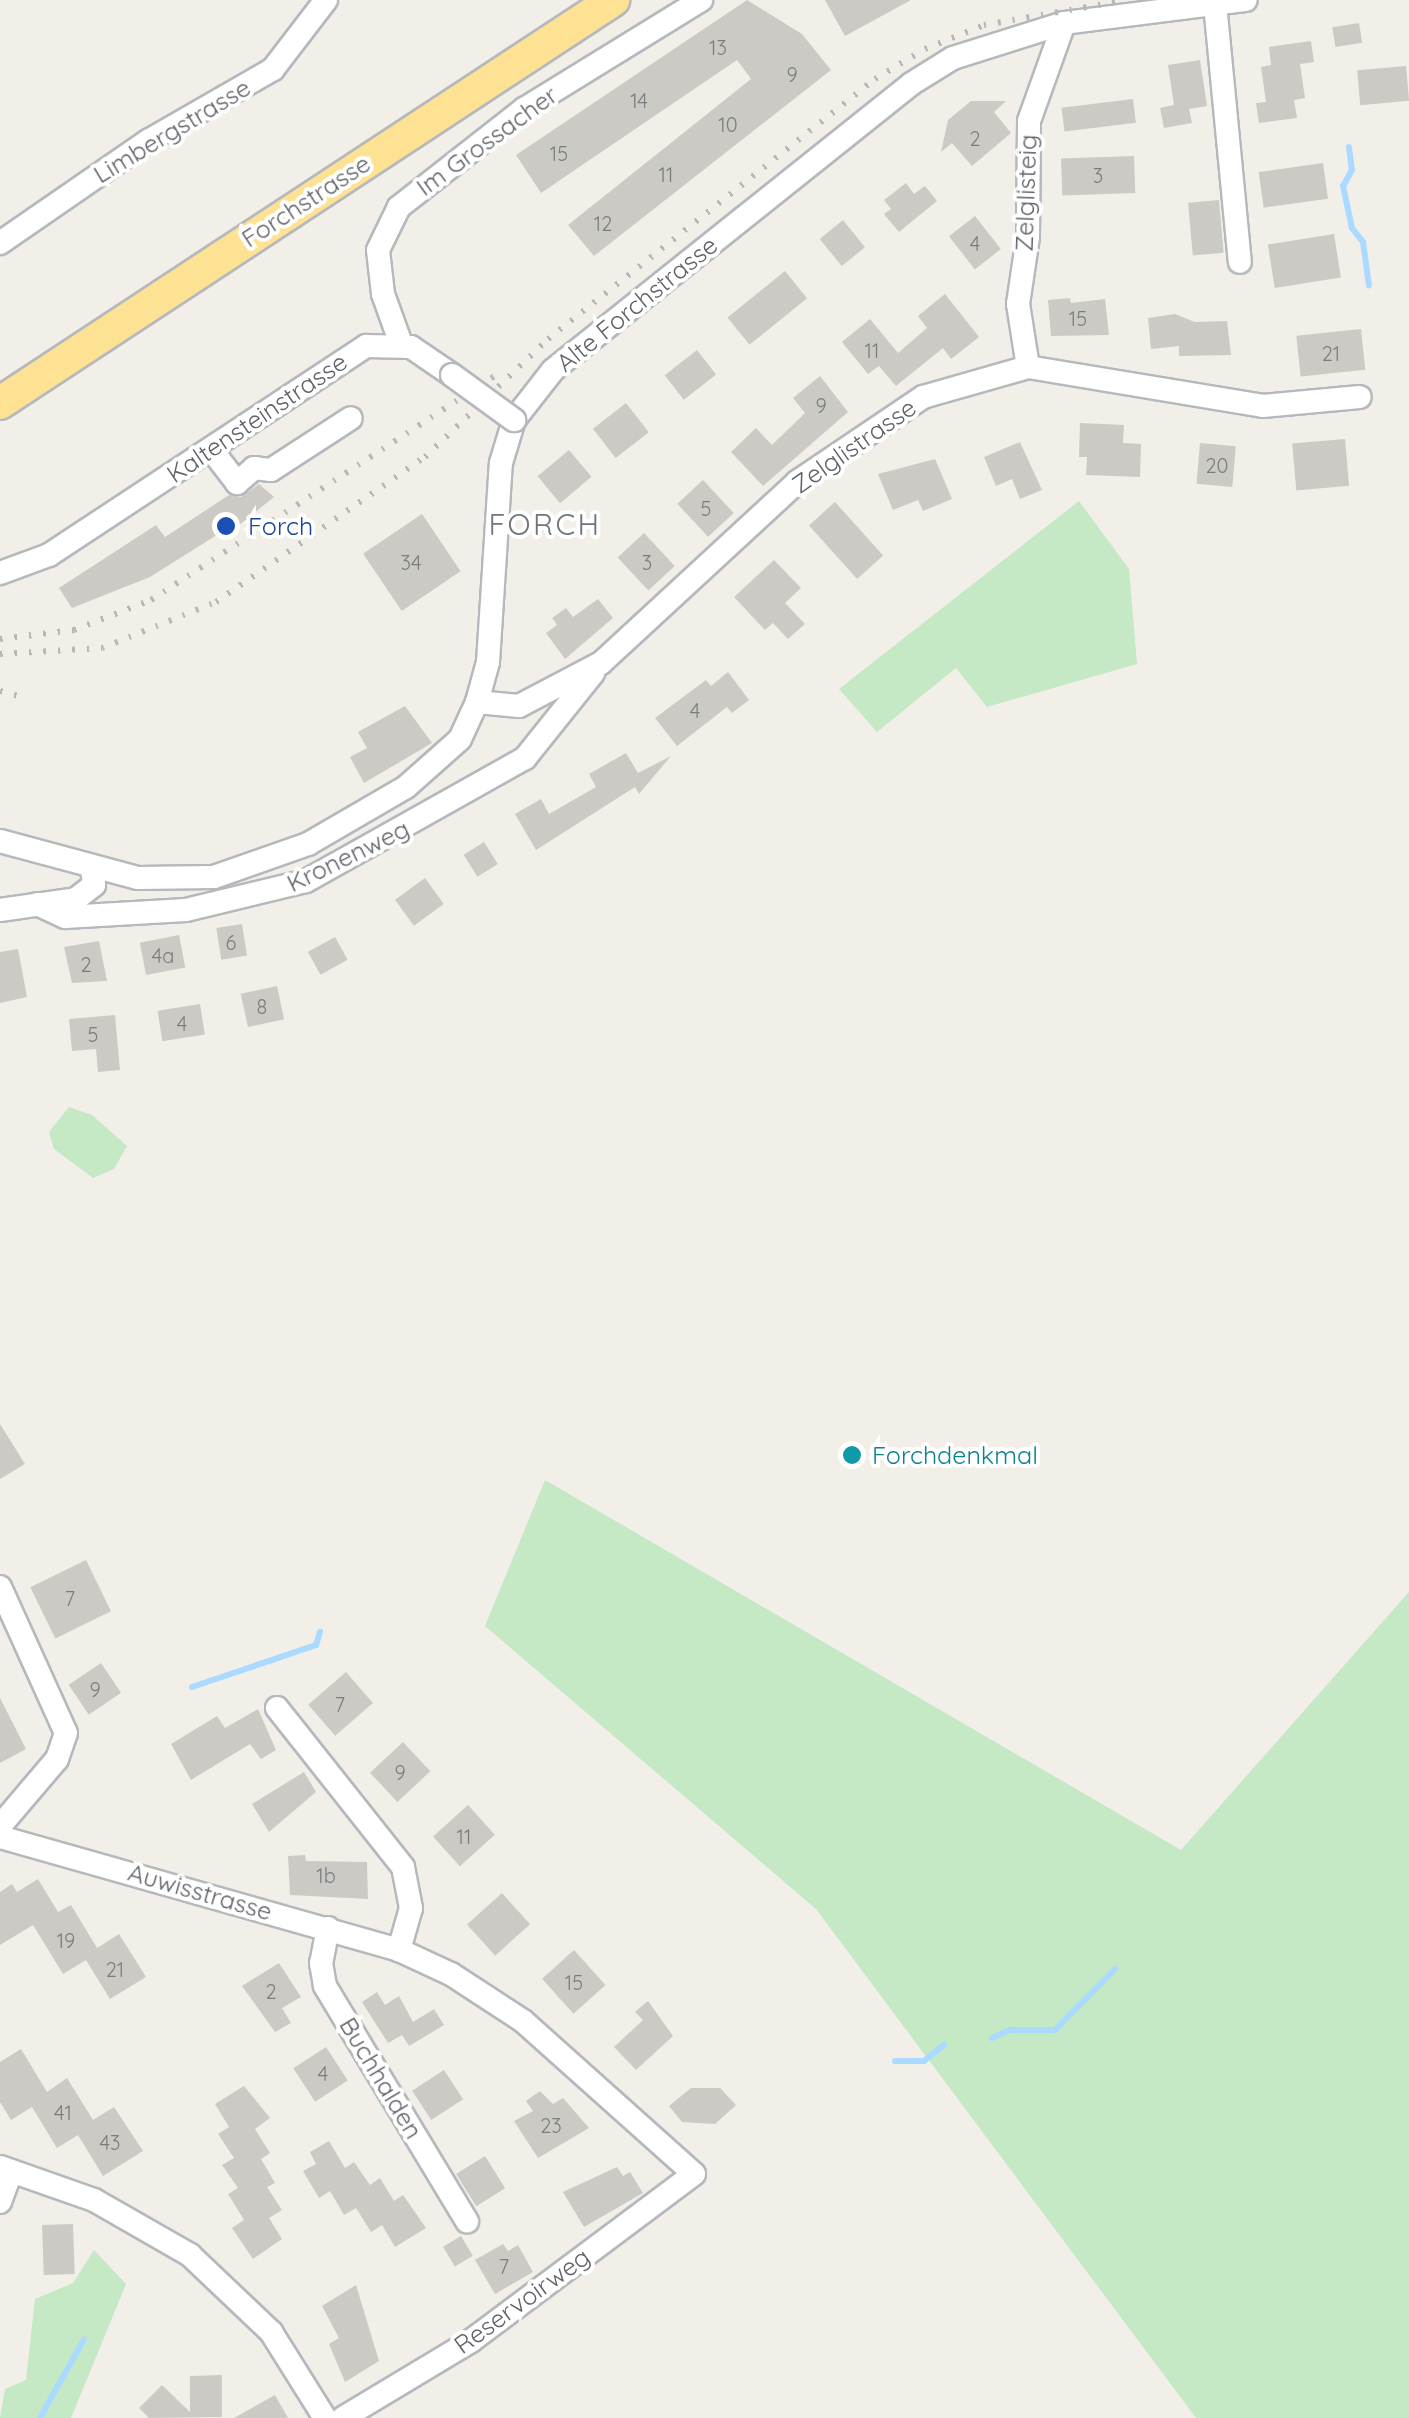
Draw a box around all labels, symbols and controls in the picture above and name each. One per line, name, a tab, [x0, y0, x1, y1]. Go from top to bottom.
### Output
house number: 13	[709, 35, 727, 59]
house number: 9	[786, 62, 798, 86]
street label: Limbergstrasse	[88, 72, 256, 190]
street label: Im Grossacher	[411, 80, 563, 202]
house number: 14	[630, 88, 648, 112]
house number: 10	[718, 112, 738, 136]
house number: 2	[969, 126, 981, 150]
street label: Zelglisteig	[1009, 134, 1043, 252]
house number: 15	[550, 141, 568, 165]
street label: Forchstrasse	[236, 148, 376, 254]
house number: 11	[659, 162, 673, 186]
house number: 3	[1093, 163, 1103, 187]
house number: 12	[594, 211, 612, 235]
street label: Alte Forchstrasse	[550, 230, 724, 378]
house number: 4	[970, 231, 980, 255]
house number: 15	[1069, 306, 1087, 330]
house number: 11	[865, 338, 879, 362]
house number: 21	[1322, 341, 1340, 365]
street label: Kaltensteinstrasse	[161, 347, 353, 489]
street label: Zelglistrasse	[786, 392, 922, 500]
house number: 9	[815, 393, 827, 417]
house number: 20	[1206, 453, 1228, 477]
house number: 5	[701, 496, 711, 520]
district label: FORCH	[488, 506, 602, 542]
place label: Forch	[248, 511, 313, 541]
marker: Forch	[213, 513, 239, 539]
house number: 34	[400, 550, 422, 574]
house number: 3	[642, 550, 652, 574]
house number: 4	[690, 698, 700, 722]
street label: Kronenweg	[282, 814, 414, 898]
house number: 6	[226, 930, 236, 954]
house number: 4a	[152, 943, 174, 967]
house number: 2	[80, 952, 92, 976]
house number: 8	[257, 994, 267, 1018]
house number: 4	[177, 1011, 187, 1035]
house number: 5	[88, 1022, 98, 1046]
place label: Forchdenkmal	[872, 1440, 1038, 1470]
marker: Forchdenkmal	[841, 1444, 863, 1466]
house number: 7	[65, 1586, 75, 1610]
house number: 9	[89, 1677, 101, 1701]
house number: 7	[335, 1692, 345, 1716]
house number: 9	[394, 1760, 406, 1784]
house number: 11	[457, 1824, 471, 1848]
street label: Auwisstrasse	[125, 1857, 275, 1927]
house number: 1b	[316, 1863, 336, 1887]
house number: 19	[57, 1928, 75, 1952]
house number: 21	[106, 1957, 124, 1981]
house number: 15	[565, 1970, 583, 1994]
house number: 2	[265, 1979, 277, 2003]
street label: Buchhalden	[333, 2012, 429, 2144]
house number: 4	[318, 2061, 328, 2085]
house number: 41	[54, 2100, 72, 2124]
house number: 23	[540, 2113, 562, 2137]
house number: 43	[99, 2130, 121, 2154]
street label: Reservoirweg	[448, 2242, 596, 2360]
house number: 7	[499, 2254, 509, 2278]

